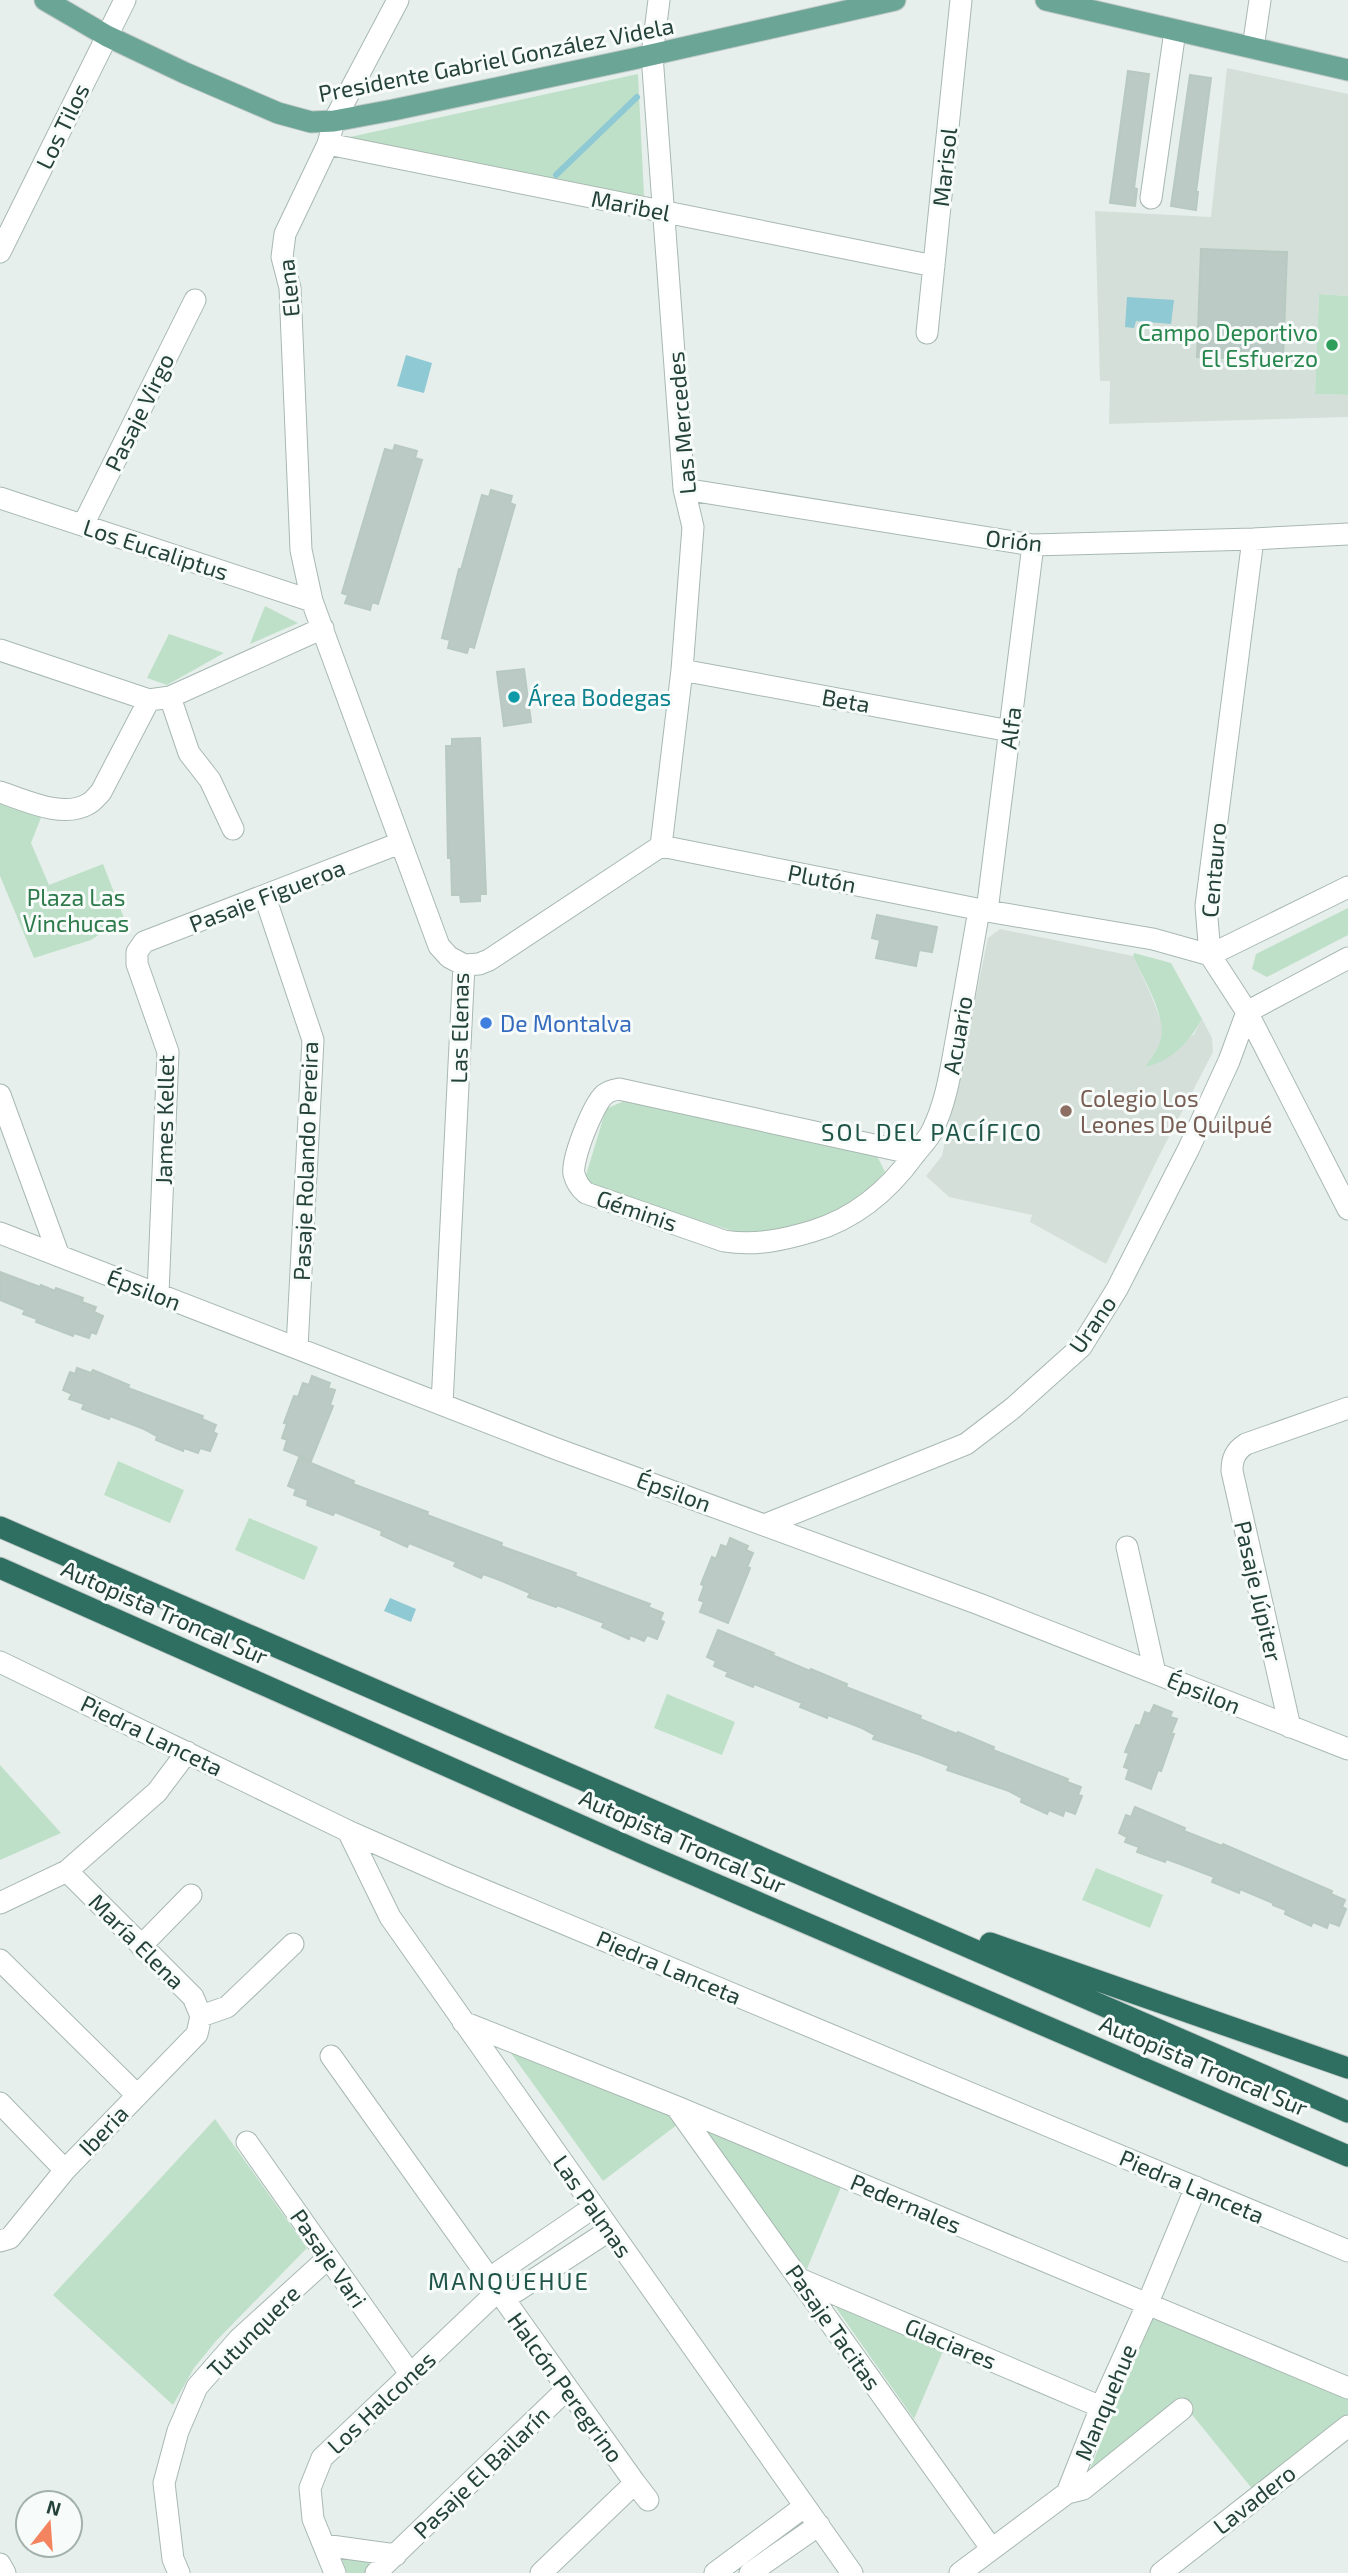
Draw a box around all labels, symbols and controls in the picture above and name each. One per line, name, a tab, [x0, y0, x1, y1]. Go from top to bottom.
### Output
street label: Presidente Gabriel González Videla	[316, 11, 676, 107]
street label: Los Tilos	[29, 79, 95, 173]
street label: Marisol	[926, 126, 962, 208]
street label: Maribel	[589, 184, 673, 226]
street label: Elena	[271, 258, 305, 318]
place label: Campo Deportivo El Esfuerzo	[1138, 318, 1318, 372]
marker: Campo Deportivo El Esfuerzo	[1324, 337, 1340, 353]
street label: Pasaje Virgo	[98, 348, 180, 476]
street label: Las Mercedes	[661, 350, 701, 496]
street label: Los Eucaliptus	[80, 512, 232, 586]
street label: Orión	[984, 523, 1044, 557]
street label: Beta	[820, 682, 872, 718]
place label: Área Bodegas	[528, 683, 671, 711]
marker: Área Bodegas	[506, 689, 522, 705]
street label: Alfa	[994, 705, 1026, 751]
street label: Centauro	[1195, 821, 1231, 919]
street label: Pasaje Figueroa	[185, 852, 349, 938]
street label: Plutón	[786, 858, 858, 898]
park label: Plaza Las Vinchucas	[23, 883, 129, 937]
street label: Las Elenas	[444, 972, 474, 1084]
street label: Acuario	[936, 994, 978, 1076]
place label: De Montalva	[500, 1009, 632, 1037]
marker: De Montalva	[478, 1015, 494, 1031]
street label: Pasaje Rolando Pereira	[287, 1041, 323, 1281]
street label: James Kellet	[149, 1054, 179, 1185]
place label: Colegio Los Leones De Quilpué	[1080, 1084, 1272, 1138]
marker: Colegio Los Leones De Quilpué	[1058, 1103, 1074, 1119]
district label: SOL DEL PACÍFICO	[821, 1117, 1043, 1146]
street label: Géminis	[593, 1183, 681, 1237]
street label: Épsilon	[103, 1262, 185, 1316]
street label: Urano	[1062, 1290, 1122, 1358]
street label: Épsilon	[633, 1465, 715, 1517]
street label: Pasaje Júpiter	[1229, 1518, 1289, 1664]
street label: Autopista Troncal Sur	[57, 1554, 273, 1670]
street label: Épsilon	[1163, 1665, 1245, 1719]
street label: Piedra Lanceta	[76, 1689, 228, 1781]
street label: Autopista Troncal Sur	[575, 1783, 791, 1899]
street label: María Elena	[83, 1887, 191, 1995]
street label: Piedra Lanceta	[592, 1924, 746, 2010]
street label: Autopista Troncal Sur	[1096, 2009, 1312, 2121]
street label: Iberia	[72, 2099, 134, 2161]
street label: Piedra Lanceta	[1115, 2143, 1269, 2229]
street label: Las Palmas	[547, 2149, 639, 2263]
street label: Pedernales	[846, 2167, 966, 2239]
street label: Pasaje Vari	[285, 2203, 373, 2313]
street label: Pasaje Tacitas	[780, 2259, 888, 2395]
district label: MANQUEHUE	[428, 2266, 590, 2295]
street label: Tutunquere	[201, 2279, 305, 2383]
street label: Halcón Peregrino	[502, 2306, 630, 2468]
street label: Glaciares	[901, 2311, 1001, 2375]
street label: Manquehue	[1068, 2340, 1142, 2464]
street label: Los Halcones	[321, 2345, 441, 2459]
street label: Pasaje El Bailarín	[407, 2400, 555, 2544]
street label: Lavadero	[1207, 2458, 1301, 2540]
north arrow	[14, 2489, 84, 2559]
text: N	[44, 2494, 64, 2520]

